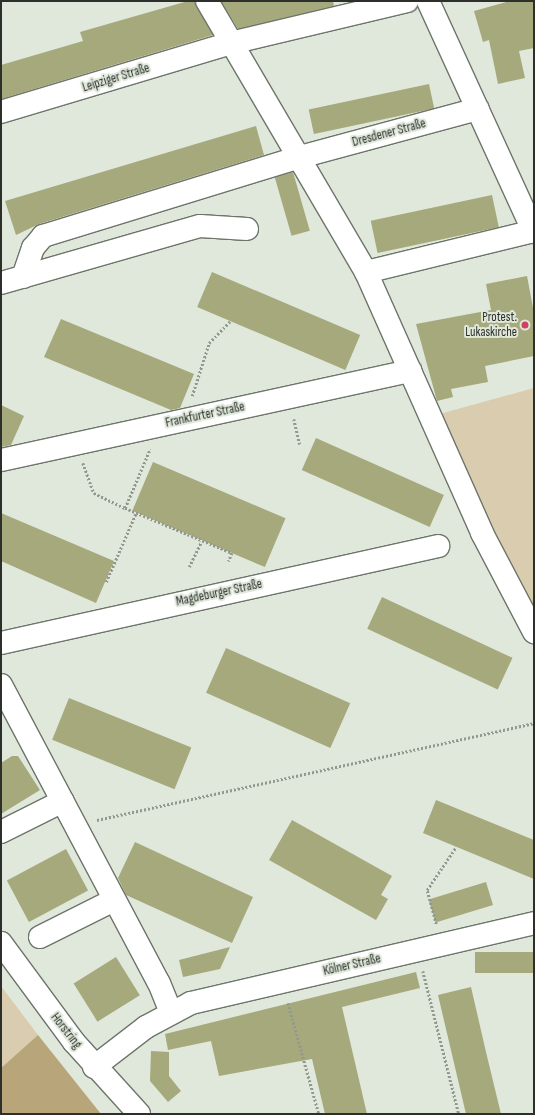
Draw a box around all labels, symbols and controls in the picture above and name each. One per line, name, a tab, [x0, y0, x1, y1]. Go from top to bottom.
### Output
street label: Leipziger Straße	[80, 60, 152, 96]
street label: Dresdener Straße	[350, 116, 428, 150]
place label: Protest. Lukaskirche	[465, 310, 517, 341]
marker: Protest. Lukaskirche	[520, 320, 530, 330]
street label: Frankfurter Straße	[164, 399, 246, 431]
street label: Magdeburger Straße	[175, 576, 263, 610]
street label: Kölner Straße	[322, 951, 382, 979]
street label: Horstring	[47, 1010, 85, 1052]

